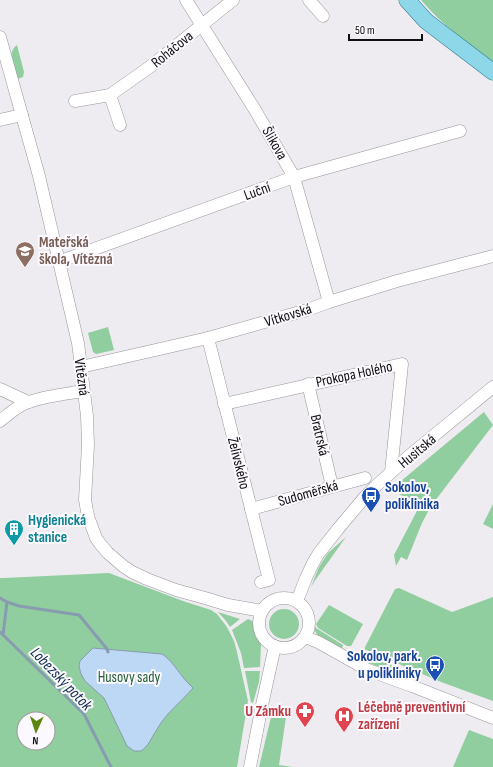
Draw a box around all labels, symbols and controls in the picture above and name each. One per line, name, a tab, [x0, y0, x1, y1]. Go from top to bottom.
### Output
scale bar	[349, 16, 422, 42]
text: 50 m	[355, 23, 375, 38]
street label: Roháčova	[147, 27, 197, 72]
street label: Šlikova	[258, 123, 292, 163]
street label: Luční	[241, 178, 273, 205]
place label: Mateřská škola, Vítězná	[39, 233, 113, 269]
school or university icon: Mateřská škola, Vítězná	[14, 240, 36, 268]
street label: Vítkovská	[262, 299, 314, 332]
street label: Vítězná	[69, 357, 94, 397]
street label: Prokopa Holého	[314, 357, 394, 392]
street label: Bratrská	[306, 412, 334, 458]
street label: Husitská	[395, 430, 440, 473]
street label: Želivského	[223, 435, 254, 491]
street label: Sudoměřská	[276, 476, 341, 511]
place label: Sokolov, poliklinika	[385, 478, 439, 514]
bus stop icon: Sokolov, poliklinika	[360, 485, 382, 513]
place label: Hygienická stanice	[28, 511, 86, 547]
building icon: Hygienická stanice	[3, 518, 25, 546]
water label: Lobezský potok	[26, 643, 97, 715]
place label: Sokolov, park. u polikliniky	[347, 647, 422, 683]
bus stop icon: Sokolov, park. u polikliniky	[424, 654, 446, 682]
park label: Husovy sady	[98, 668, 160, 687]
place label: Léčebně preventivní zařízení	[358, 698, 466, 734]
pharmacy icon: U Zámku	[294, 700, 316, 728]
place label: U Zámku	[245, 702, 291, 721]
hospital icon: Léčebně preventivní zařízení	[333, 705, 355, 733]
north arrow	[16, 711, 56, 751]
text: N	[32, 734, 39, 747]

